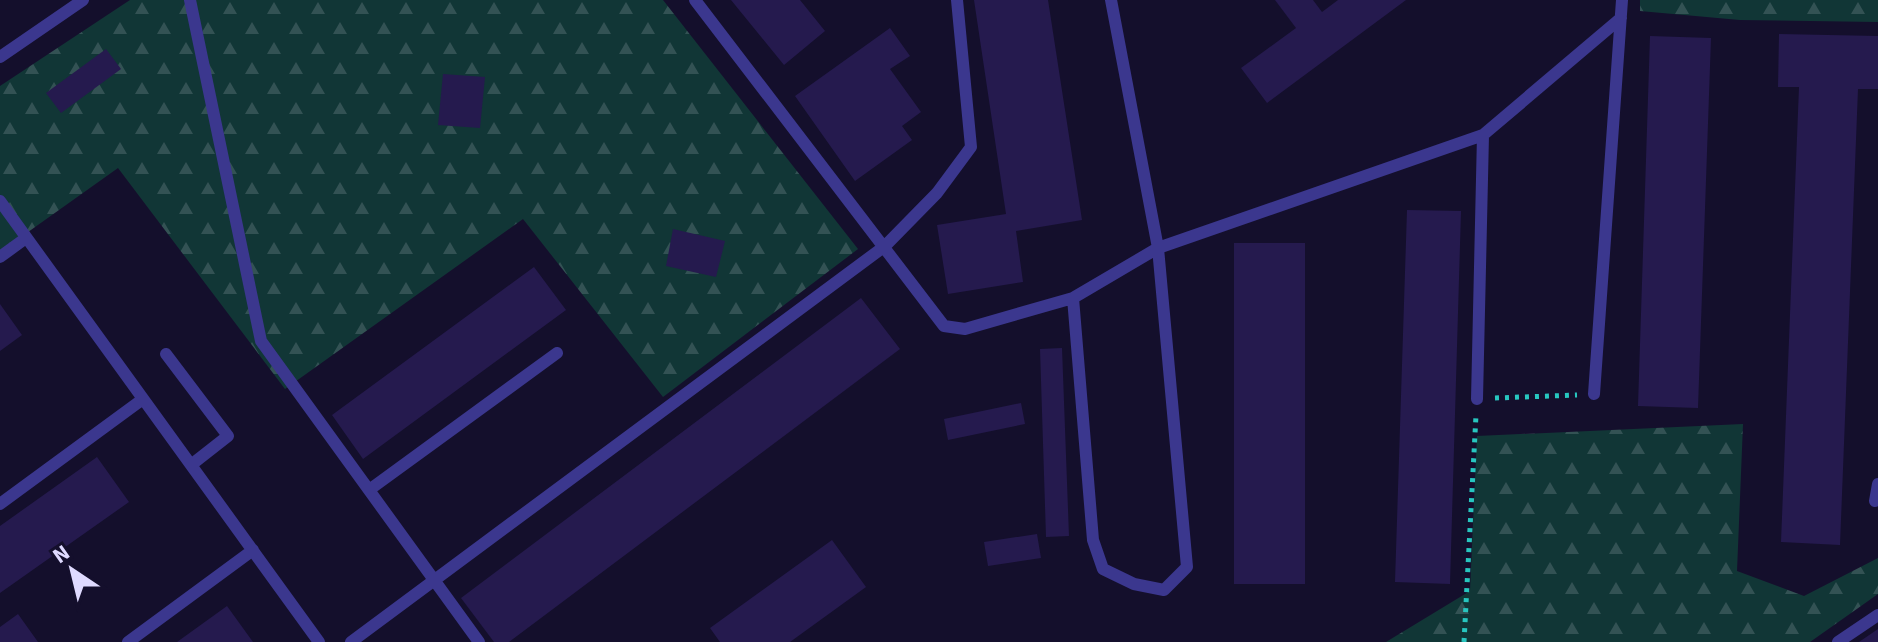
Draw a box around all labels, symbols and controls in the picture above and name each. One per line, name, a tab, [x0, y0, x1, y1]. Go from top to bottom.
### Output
north arrow	[32, 530, 112, 610]
text: N	[46, 537, 76, 572]

